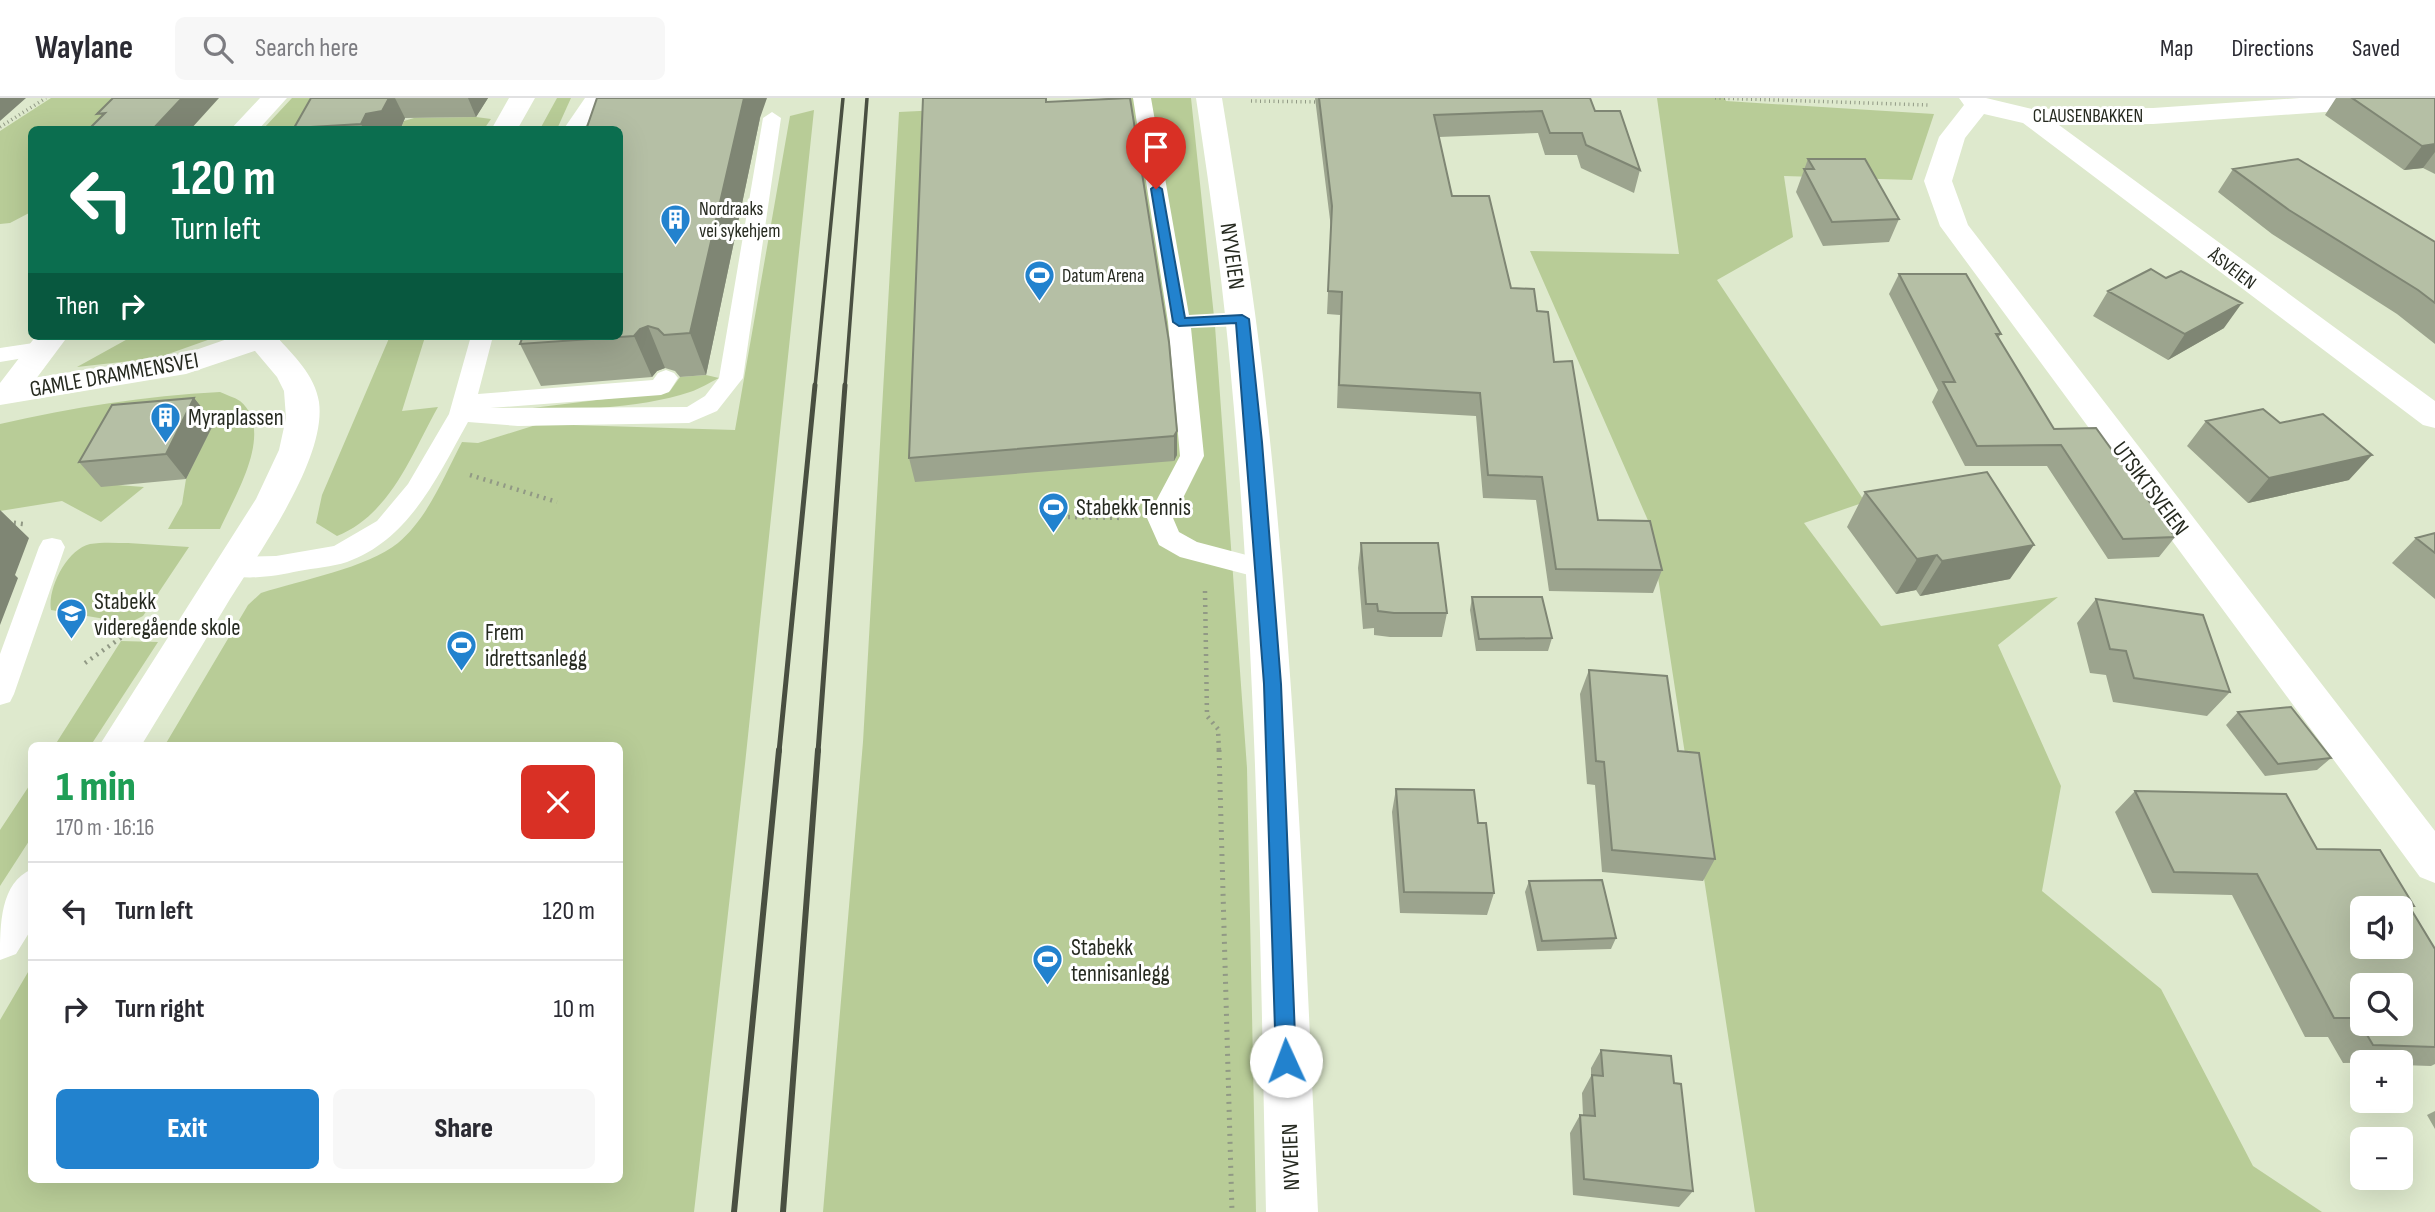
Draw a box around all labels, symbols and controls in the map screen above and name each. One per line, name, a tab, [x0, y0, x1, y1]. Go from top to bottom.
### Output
search box	[175, 17, 665, 80]
text: Waylane	[35, 28, 133, 68]
icon: search	[199, 29, 237, 67]
text: Search here	[255, 33, 358, 64]
text: Map	[2160, 34, 2193, 63]
text: Directions	[2231, 34, 2314, 63]
text: Saved	[2352, 34, 2400, 63]
street label: CLAUSENBAKKEN	[2033, 105, 2143, 128]
pin	[1126, 117, 1186, 189]
icon: arrive	[1137, 128, 1175, 166]
text: 120 m	[171, 150, 276, 209]
icon: left	[56, 154, 147, 245]
place label: Nordraaks vei sykehjem	[699, 198, 780, 243]
building icon: Nordraaks vei sykehjem	[659, 202, 693, 246]
text: Turn left	[171, 210, 261, 249]
street label: NYVEIEN	[1213, 221, 1251, 291]
street label: ÅSVEIEN	[2203, 243, 2261, 295]
sports icon: Datum Arena	[1022, 258, 1056, 302]
place label: Datum Arena	[1062, 265, 1144, 288]
icon: right	[113, 287, 151, 325]
text: Then	[56, 291, 99, 322]
street label: GAMLE DRAMMENSVEI	[27, 346, 201, 404]
building icon: Myraplassen	[148, 400, 182, 444]
place label: Myraplassen	[188, 404, 284, 432]
street label: UTSIKTSVEIEN	[2106, 436, 2195, 541]
sports icon: Stabekk Tennis	[1036, 490, 1070, 534]
place label: Stabekk Tennis	[1076, 494, 1191, 522]
place label: Stabekk videregående skole	[94, 588, 241, 642]
school or university icon: Stabekk videregående skole	[54, 597, 88, 641]
place label: Frem idrettsanlegg	[485, 619, 587, 673]
sports icon: Frem idrettsanlegg	[445, 628, 479, 672]
text: 1 min	[56, 762, 136, 813]
button: close	[521, 765, 595, 839]
text: 170 m · 16:16	[56, 814, 154, 842]
icon: left	[56, 892, 94, 930]
text: Turn left	[115, 896, 193, 927]
text: 120 m	[542, 896, 595, 927]
map controls	[2350, 896, 2413, 1190]
button: sound	[2350, 896, 2413, 959]
place label: Stabekk tennisanlegg	[1071, 934, 1170, 988]
sports icon: Stabekk tennisanlegg	[1031, 943, 1065, 987]
button: search	[2350, 973, 2413, 1036]
icon: right	[56, 990, 94, 1028]
text: Turn right	[115, 994, 204, 1025]
text: 10 m	[553, 994, 595, 1025]
position arrow	[1249, 1024, 1323, 1098]
button: +	[2350, 1050, 2413, 1113]
button: Exit	[56, 1089, 319, 1169]
button: Share	[333, 1089, 595, 1169]
street label: NYVEIEN	[1276, 1123, 1306, 1191]
button: −	[2350, 1127, 2413, 1190]

